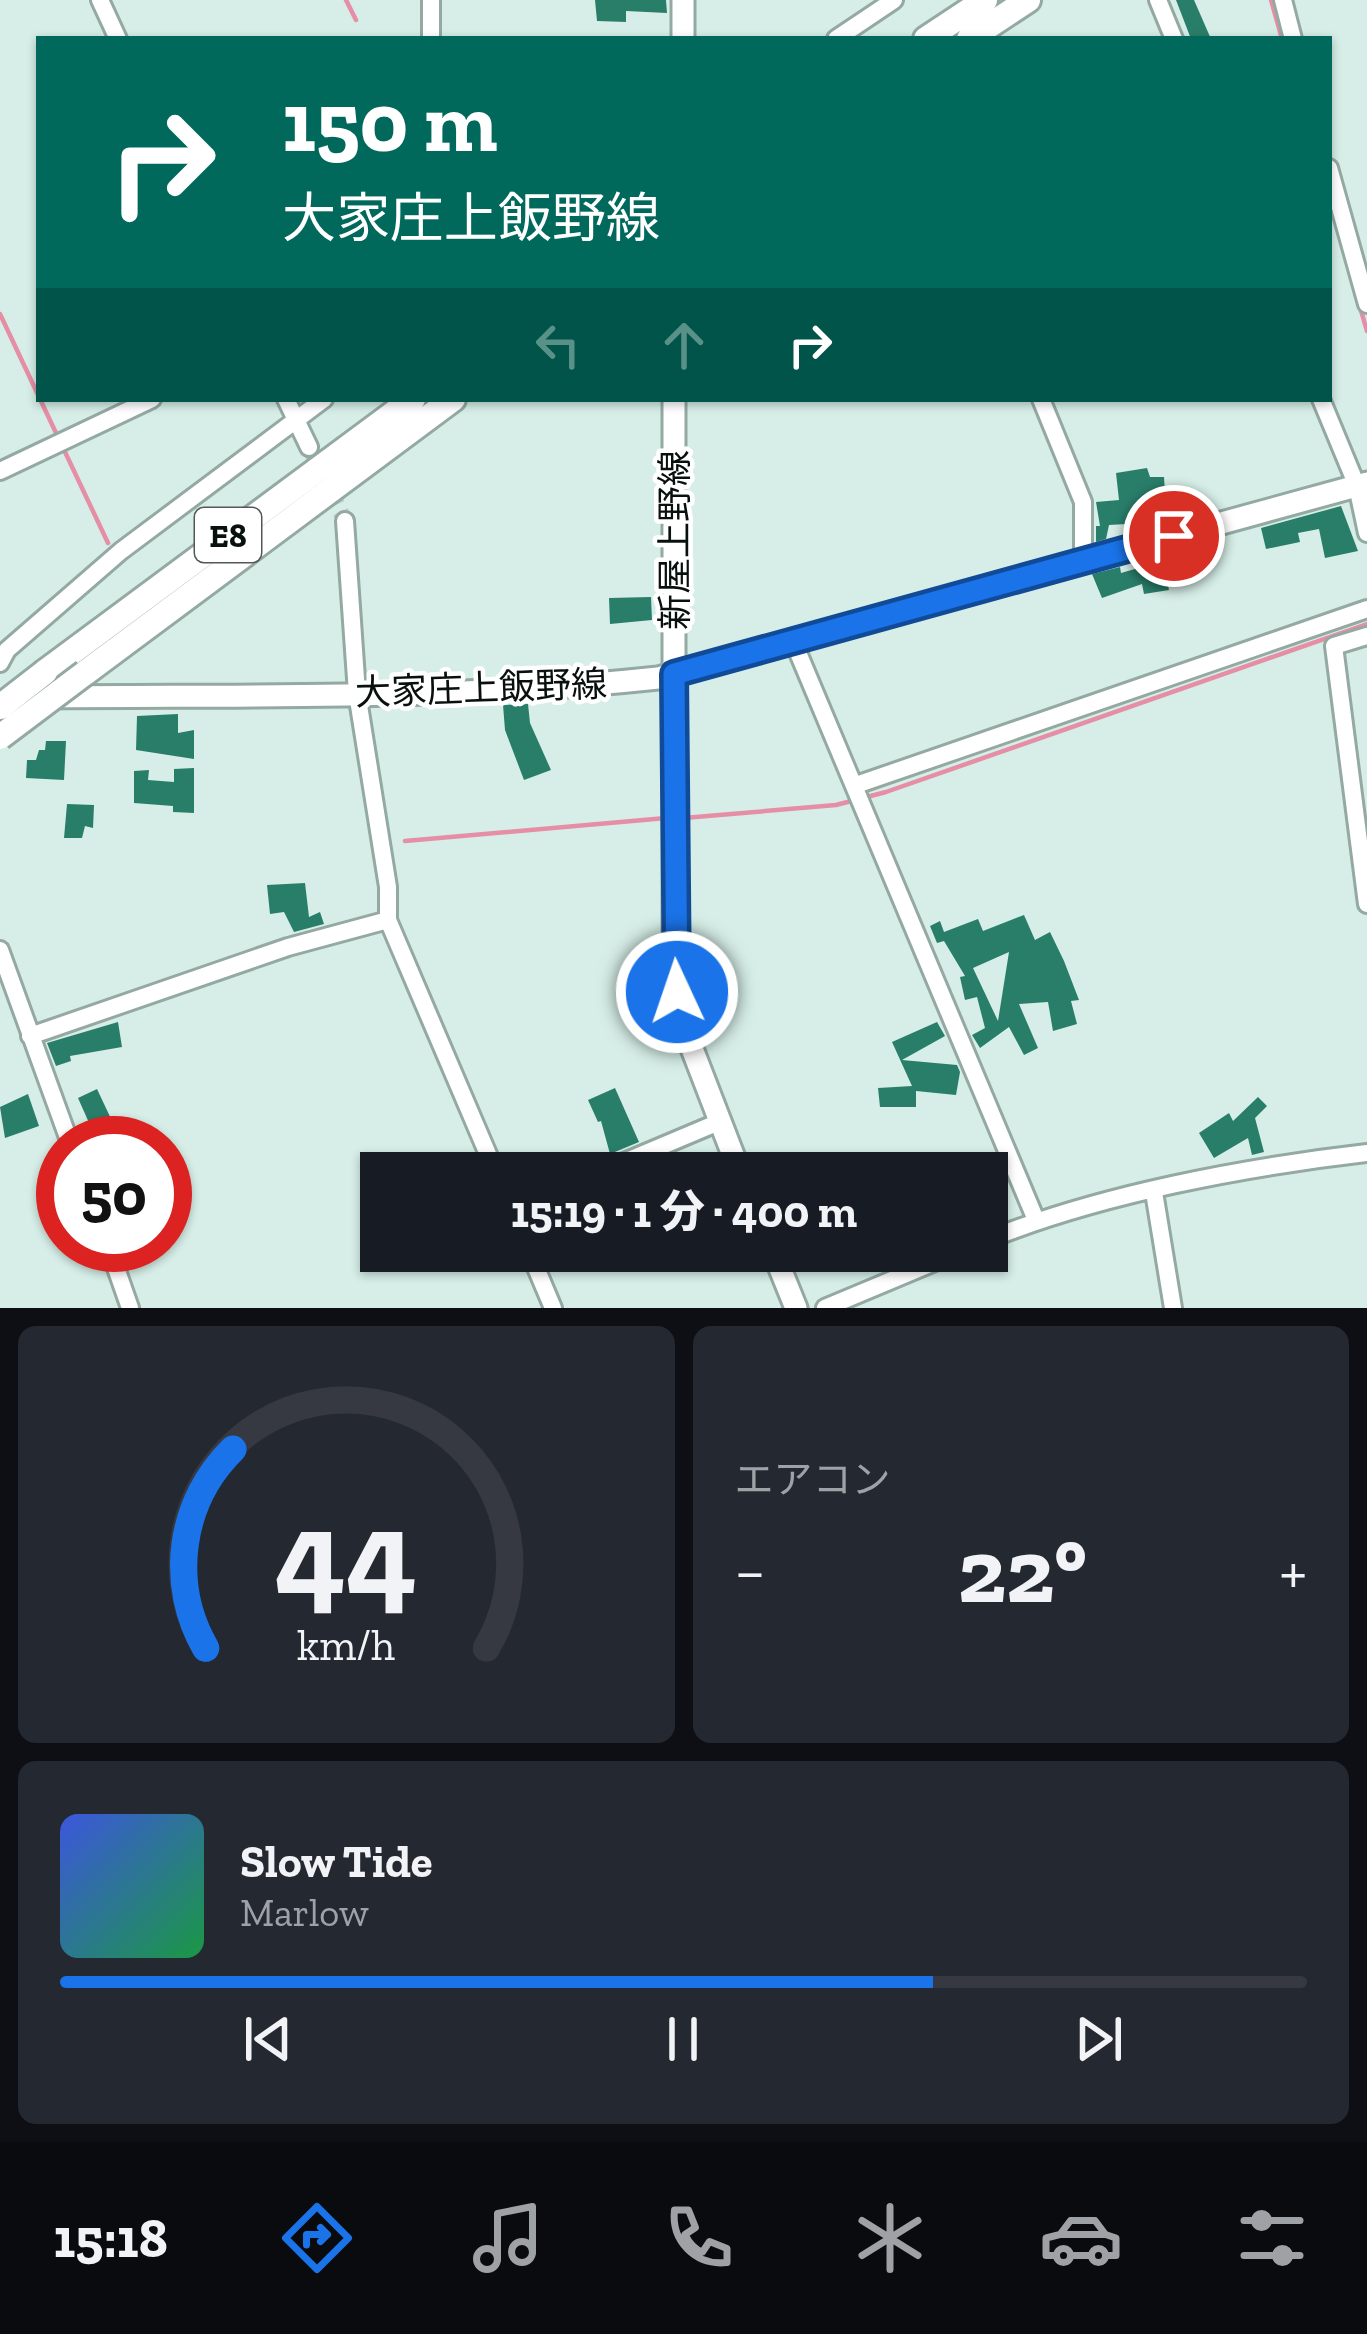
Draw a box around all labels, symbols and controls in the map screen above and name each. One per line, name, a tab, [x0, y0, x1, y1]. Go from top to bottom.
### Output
text: 150 m	[282, 72, 497, 173]
icon: right	[84, 84, 240, 240]
text: 大家庄上飯野線	[282, 186, 660, 251]
icon: left	[525, 312, 591, 378]
icon: ahead	[651, 312, 717, 378]
icon: right	[777, 312, 843, 378]
street label: 新屋上野線	[653, 450, 696, 630]
pin	[1123, 485, 1225, 587]
icon: arrive	[1141, 503, 1207, 569]
road number: E8	[195, 508, 261, 562]
street label: 大家庄上飯野線	[354, 662, 608, 714]
position arrow	[614, 929, 740, 1055]
speed limit sign: 50	[36, 1116, 192, 1272]
text: 15:19 · 1 分 · 400 m	[511, 1185, 857, 1239]
text: エアコン	[735, 1456, 891, 1503]
text: 44	[275, 1479, 417, 1629]
text: 22°	[958, 1517, 1087, 1625]
text: −	[735, 1532, 765, 1611]
text: +	[1279, 1532, 1307, 1611]
text: km/h	[297, 1619, 395, 1670]
text: Slow Tide	[240, 1835, 433, 1889]
text: Marlow	[240, 1889, 369, 1936]
icon: previous	[235, 2006, 301, 2072]
icon: pause	[650, 2006, 716, 2072]
icon: next	[1066, 2006, 1132, 2072]
icon: directions	[275, 2196, 359, 2280]
icon: music	[466, 2196, 550, 2280]
icon: phone	[657, 2196, 741, 2280]
icon: climate	[848, 2196, 932, 2280]
icon: car	[1039, 2196, 1123, 2280]
icon: filters	[1230, 2196, 1314, 2280]
text: 15:18	[53, 2206, 168, 2271]

